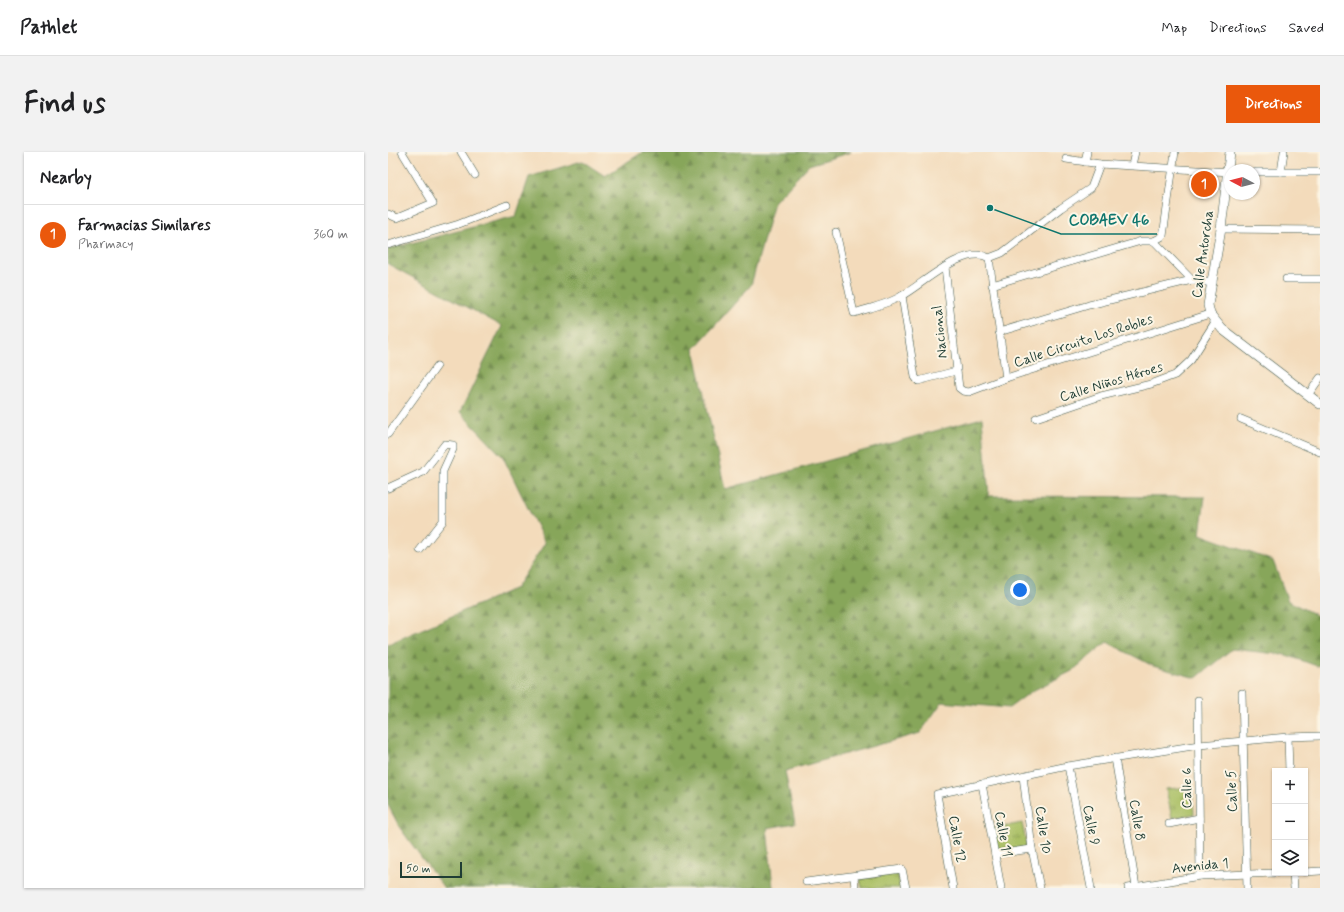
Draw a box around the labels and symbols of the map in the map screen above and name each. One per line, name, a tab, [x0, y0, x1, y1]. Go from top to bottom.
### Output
north arrow	[1224, 164, 1260, 200]
pin: 1	[1191, 169, 1217, 199]
callout: COBAEV 46	[1061, 207, 1157, 234]
street label: Calle Antorcha	[1188, 209, 1218, 299]
text: COBAEV 46	[1069, 211, 1149, 231]
street label: Nacional	[928, 304, 952, 359]
street label: Calle Circuito Los Robles	[1011, 310, 1155, 372]
street label: Calle Niños Héroes	[1057, 358, 1165, 406]
your location	[1010, 580, 1030, 600]
street label: Calle 6	[1178, 767, 1196, 809]
street label: Calle 5	[1222, 770, 1242, 812]
street label: Calle 8	[1125, 798, 1149, 842]
street label: Calle 9	[1078, 803, 1104, 847]
street label: Calle 10	[1031, 805, 1055, 855]
street label: Calle 11	[990, 810, 1016, 858]
street label: Calle 12	[944, 814, 970, 864]
street label: Avenida 1	[1171, 854, 1229, 878]
scale bar	[400, 860, 462, 879]

